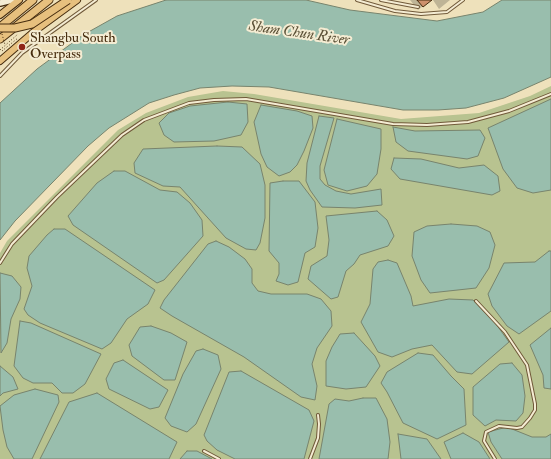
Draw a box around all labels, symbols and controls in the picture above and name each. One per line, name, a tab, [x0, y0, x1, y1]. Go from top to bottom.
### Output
water label: Sham Chun River	[247, 18, 351, 50]
place label: Shangbu South Overpass	[30, 31, 116, 64]
marker: Shangbu South Overpass	[17, 42, 27, 52]

